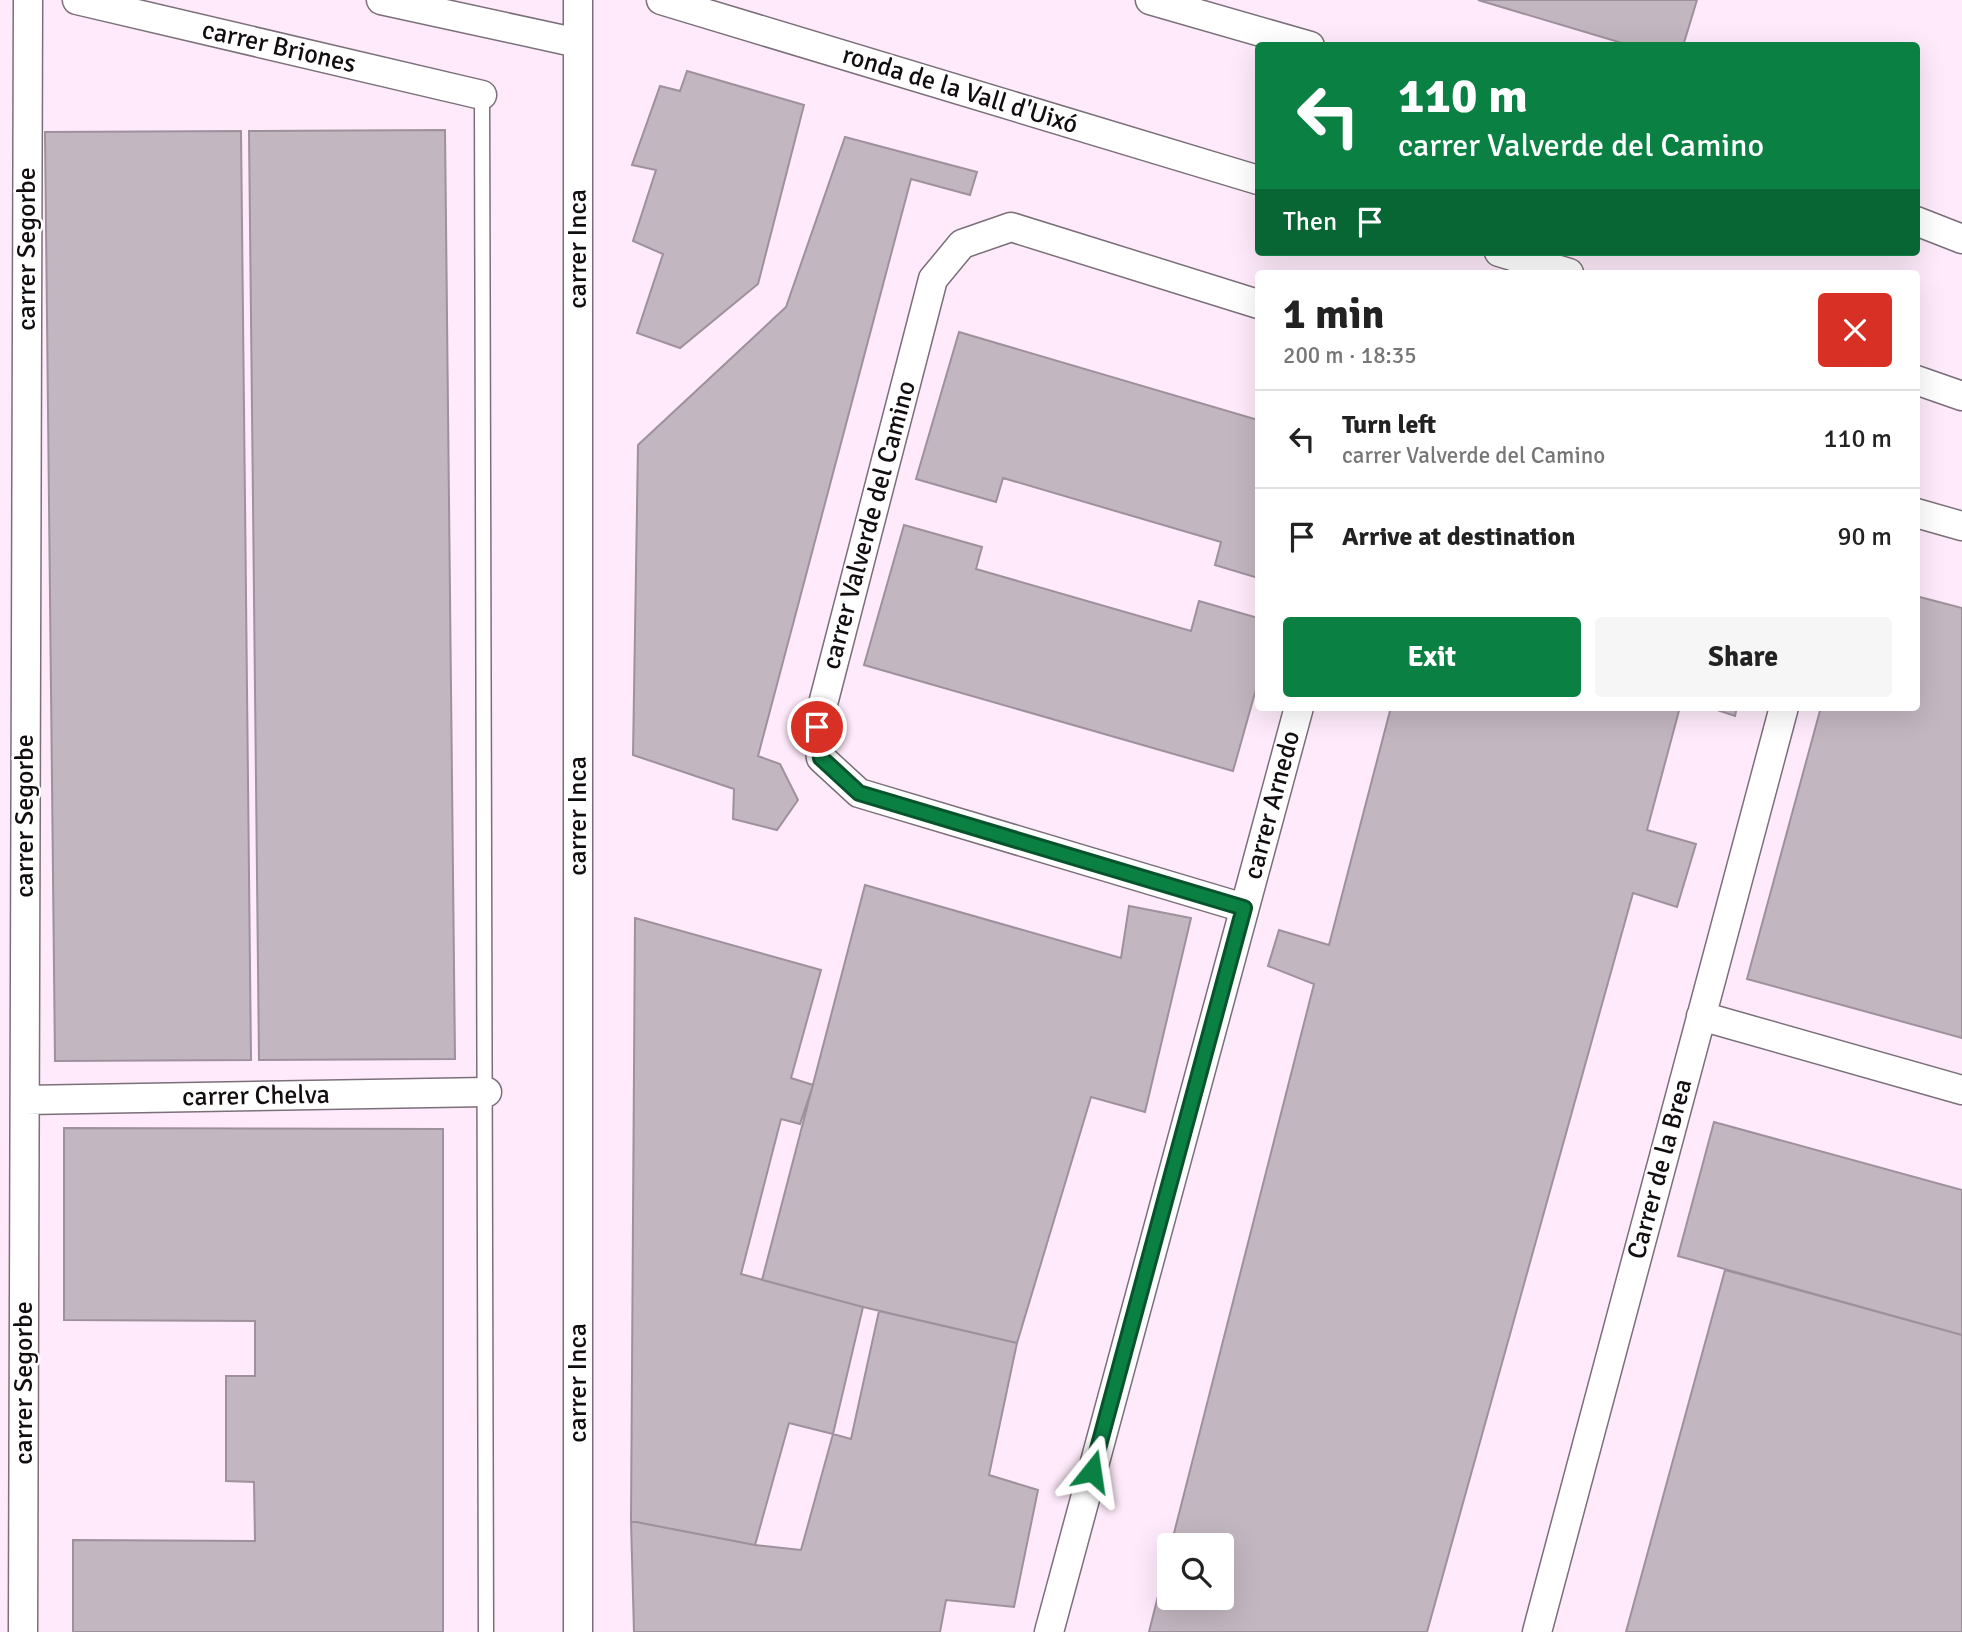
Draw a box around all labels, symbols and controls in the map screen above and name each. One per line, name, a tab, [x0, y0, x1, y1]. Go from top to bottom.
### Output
street label: carrer Briones	[199, 14, 359, 80]
street label: ronda de la Vall d'Uixó	[838, 39, 1082, 141]
text: 110 m	[1398, 66, 1528, 126]
icon: left	[1283, 70, 1374, 161]
text: carrer Valverde del Camino	[1398, 126, 1764, 165]
street label: carrer Segorbe	[11, 167, 43, 331]
street label: carrer Inca	[562, 189, 594, 309]
icon: arrive	[1351, 203, 1389, 241]
text: Then	[1283, 206, 1337, 238]
text: 1 min	[1283, 289, 1384, 340]
button: close	[1818, 293, 1892, 367]
text: 200 m · 18:35	[1283, 341, 1417, 370]
street label: carrer Valverde del Camino	[815, 377, 923, 673]
text: Turn left	[1342, 409, 1436, 441]
icon: left	[1283, 420, 1321, 458]
text: 110 m	[1823, 423, 1892, 455]
text: carrer Valverde del Camino	[1342, 441, 1605, 470]
icon: arrive	[1283, 518, 1321, 556]
text: Arrive at destination	[1342, 521, 1575, 553]
text: 90 m	[1837, 521, 1892, 553]
button: Exit	[1283, 617, 1581, 697]
button: Share	[1595, 617, 1892, 697]
pin	[787, 697, 847, 757]
icon: arrive	[798, 708, 836, 746]
street label: carrer Arnedo	[1237, 727, 1307, 883]
street label: carrer Segorbe	[9, 734, 41, 898]
street label: carrer Inca	[562, 756, 594, 876]
street label: Carrer de la Brea	[1621, 1075, 1699, 1263]
street label: carrer Chelva	[182, 1079, 330, 1113]
street label: carrer Segorbe	[8, 1301, 40, 1465]
street label: carrer Inca	[562, 1323, 594, 1443]
position arrow	[1055, 1434, 1129, 1508]
map controls	[1157, 1533, 1234, 1610]
button: search	[1157, 1533, 1234, 1610]

